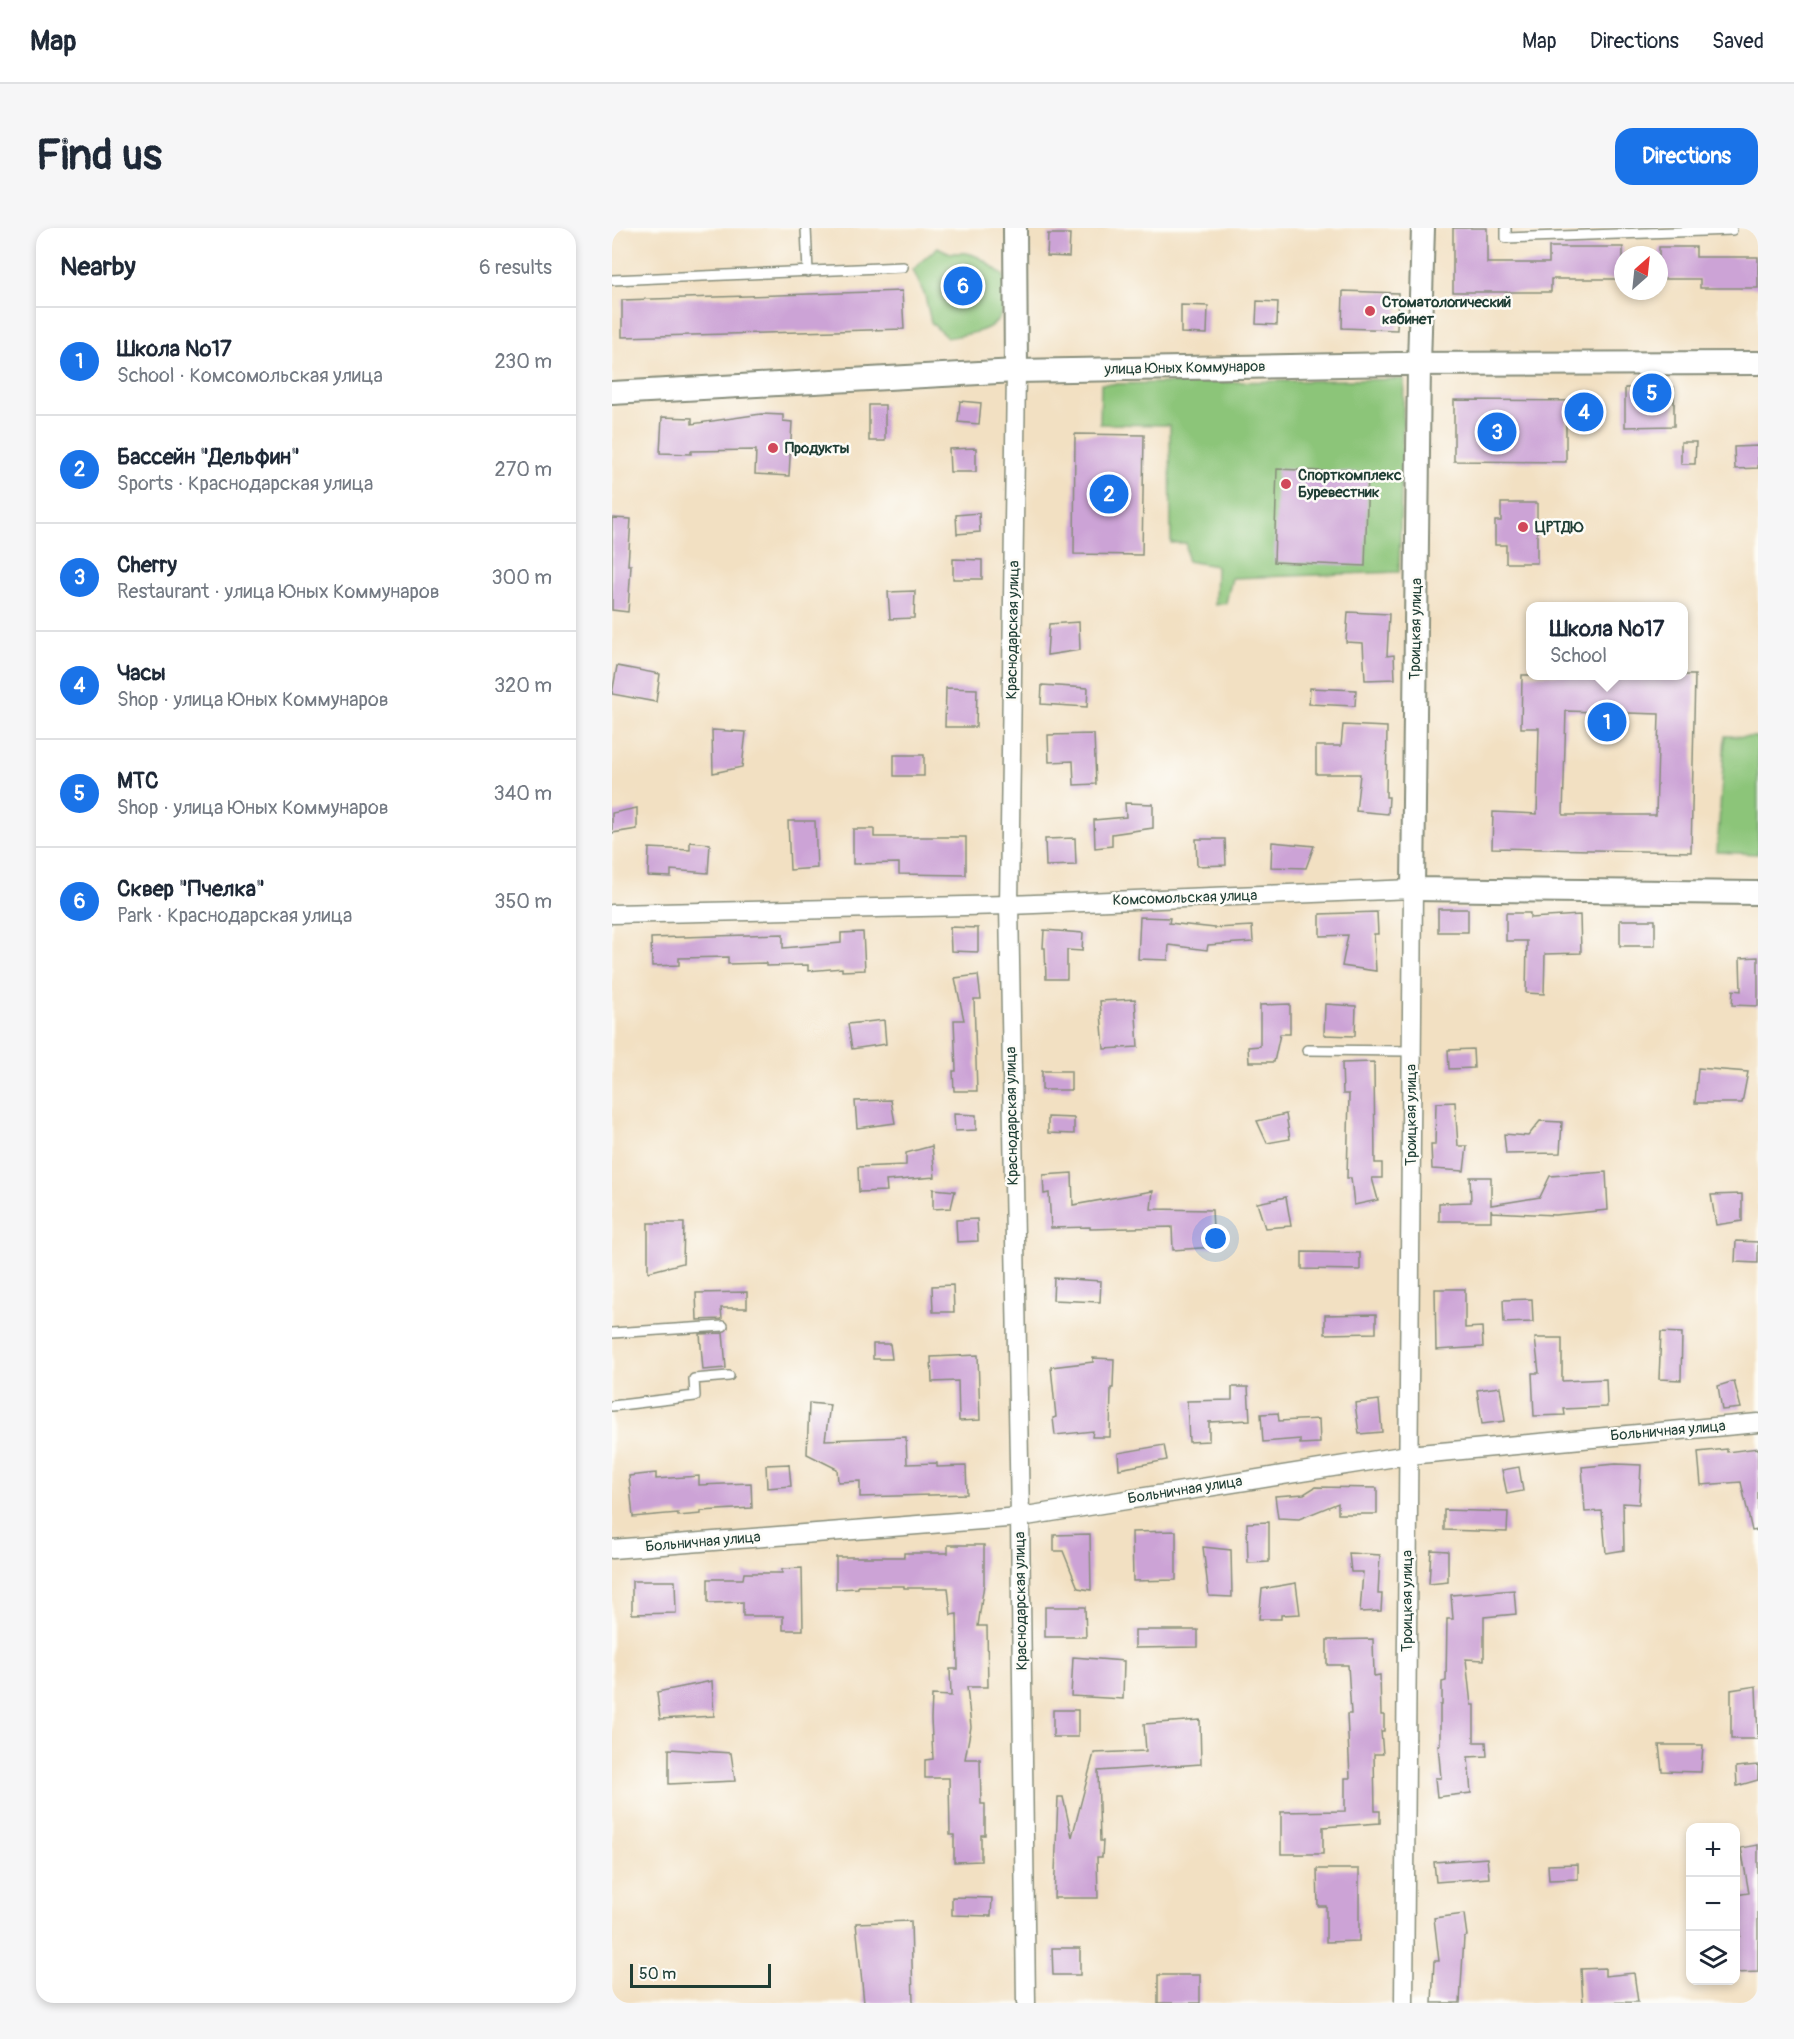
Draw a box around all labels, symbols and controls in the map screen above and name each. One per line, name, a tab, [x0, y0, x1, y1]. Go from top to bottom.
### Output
text: Map	[30, 24, 76, 59]
text: Map	[1522, 28, 1557, 55]
text: Directions	[1590, 28, 1679, 55]
text: Saved	[1712, 28, 1764, 55]
button: Directions	[1615, 128, 1758, 185]
text: Find us	[36, 130, 162, 182]
north arrow	[1614, 246, 1668, 300]
text: Nearby	[60, 251, 136, 283]
text: 6 results	[479, 255, 552, 280]
pin: 6	[944, 264, 982, 308]
place label: Стоматологический кабинет	[1382, 293, 1511, 329]
marker: Стоматологический кабинет	[1363, 304, 1377, 318]
text: Школа №17	[117, 335, 232, 363]
text: 1	[76, 349, 83, 374]
text: 230 m	[495, 349, 552, 374]
street label: улица Юных Коммунаров	[1103, 357, 1266, 379]
text: School · Комсомольская улица	[117, 363, 383, 388]
pin: 5	[1632, 370, 1672, 416]
pin: 4	[1564, 390, 1604, 435]
pin: 3	[1478, 410, 1516, 454]
place label: Продукты	[785, 439, 850, 458]
marker: Продукты	[766, 441, 780, 455]
text: Бассейн "Дельфин"	[117, 443, 300, 471]
text: 2	[74, 457, 85, 482]
text: 270 m	[494, 457, 552, 482]
place label: Cпорткомплекс Буревестник	[1298, 466, 1402, 502]
text: Sports · Краснодарская улица	[117, 471, 373, 496]
pin: 2	[1090, 472, 1128, 516]
marker: Cпорткомплекс Буревестник	[1279, 477, 1293, 491]
place label: ЦРТДЮ	[1535, 518, 1584, 537]
marker: ЦРТДЮ	[1516, 520, 1530, 534]
text: Cherry	[117, 551, 177, 579]
street label: Краснодарская улица	[1002, 560, 1024, 700]
text: 3	[74, 565, 85, 590]
text: 300 m	[491, 565, 552, 590]
street label: Троицкая улица	[1406, 578, 1426, 680]
text: Restaurant · улица Юных Коммунаров	[117, 579, 440, 604]
popup	[1526, 602, 1688, 680]
text: Школа №17	[1550, 615, 1664, 643]
text: School	[1550, 643, 1607, 668]
text: Часы	[117, 659, 166, 687]
text: 4	[74, 673, 85, 698]
text: 320 m	[494, 673, 552, 698]
text: Shop · улица Юных Коммунаров	[117, 687, 389, 712]
pin: 1	[1588, 700, 1626, 744]
text: МТС	[117, 767, 159, 795]
text: 5	[74, 781, 85, 806]
text: 340 m	[493, 781, 552, 806]
text: Shop · улица Юных Коммунаров	[117, 795, 389, 820]
text: Сквер "Пчелка"	[117, 875, 265, 903]
street label: Комсомольская улица	[1112, 886, 1258, 910]
text: 6	[74, 889, 85, 914]
text: 350 m	[494, 889, 552, 914]
text: Park · Краснодарская улица	[117, 903, 352, 928]
street label: Краснодарская улица	[1001, 1046, 1023, 1186]
street label: Троицкая улица	[1402, 1064, 1421, 1166]
your location	[1201, 1224, 1230, 1253]
street label: Больничная улица	[1610, 1416, 1726, 1446]
street label: Больничная улица	[1126, 1472, 1244, 1508]
street label: Больничная улица	[645, 1527, 761, 1557]
street label: Краснодарская улица	[1010, 1531, 1032, 1671]
street label: Троицкая улица	[1398, 1550, 1417, 1652]
map controls	[1686, 1823, 1740, 1985]
button: +	[1686, 1823, 1740, 1877]
button: −	[1686, 1877, 1740, 1931]
button: layers	[1686, 1931, 1740, 1985]
scale bar	[630, 1961, 771, 1988]
text: 50 m	[639, 1964, 676, 1984]

